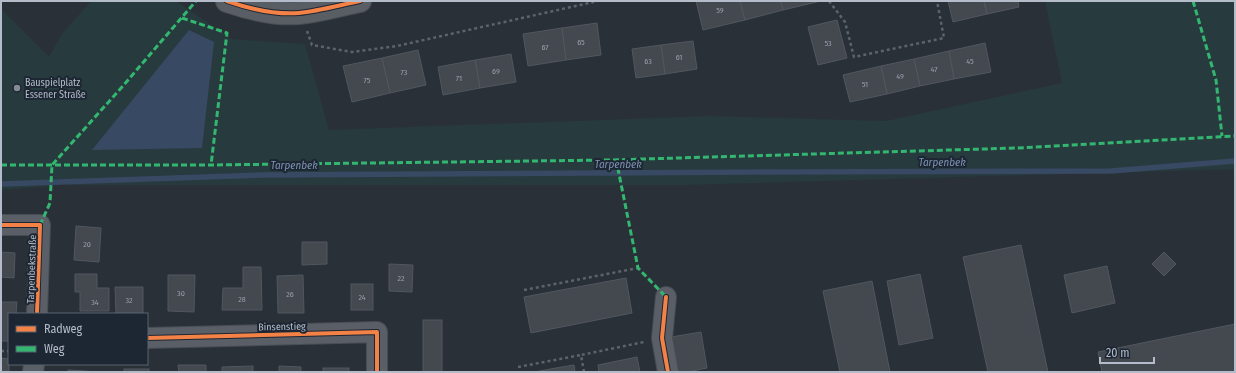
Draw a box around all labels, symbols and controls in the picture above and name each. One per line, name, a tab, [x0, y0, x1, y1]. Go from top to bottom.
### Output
house number: 59	[716, 6, 724, 15]
house number: 65	[577, 38, 585, 47]
house number: 53	[824, 39, 832, 48]
house number: 67	[541, 43, 549, 52]
house number: 61	[676, 53, 682, 62]
house number: 63	[644, 57, 652, 66]
house number: 45	[966, 57, 974, 66]
house number: 47	[931, 65, 938, 74]
house number: 69	[492, 67, 500, 76]
house number: 73	[401, 68, 408, 77]
house number: 49	[896, 72, 904, 81]
house number: 71	[456, 74, 462, 83]
house number: 75	[364, 76, 371, 85]
place label: Bauspielplatz Essener Straße	[25, 77, 86, 101]
house number: 51	[862, 80, 868, 89]
marker: Bauspielplatz Essener Straße	[12, 83, 22, 93]
water label: Tarpenbek	[918, 156, 966, 169]
water label: Tarpenbek	[594, 158, 642, 171]
water label: Tarpenbek	[270, 159, 318, 172]
street label: Tarpenbekstraße	[25, 234, 39, 304]
house number: 20	[83, 240, 91, 249]
house number: 22	[397, 274, 405, 283]
house number: 30	[177, 289, 185, 298]
house number: 26	[286, 290, 294, 299]
house number: 24	[358, 293, 366, 302]
house number: 28	[238, 295, 246, 304]
house number: 32	[125, 296, 133, 305]
house number: 34	[91, 298, 99, 307]
legend	[8, 313, 148, 365]
street label: Binsenstieg	[258, 321, 306, 333]
text: Radweg	[44, 322, 83, 336]
scale bar	[1100, 339, 1154, 365]
text: Weg	[44, 342, 65, 356]
text: 20 m	[1106, 346, 1130, 360]

